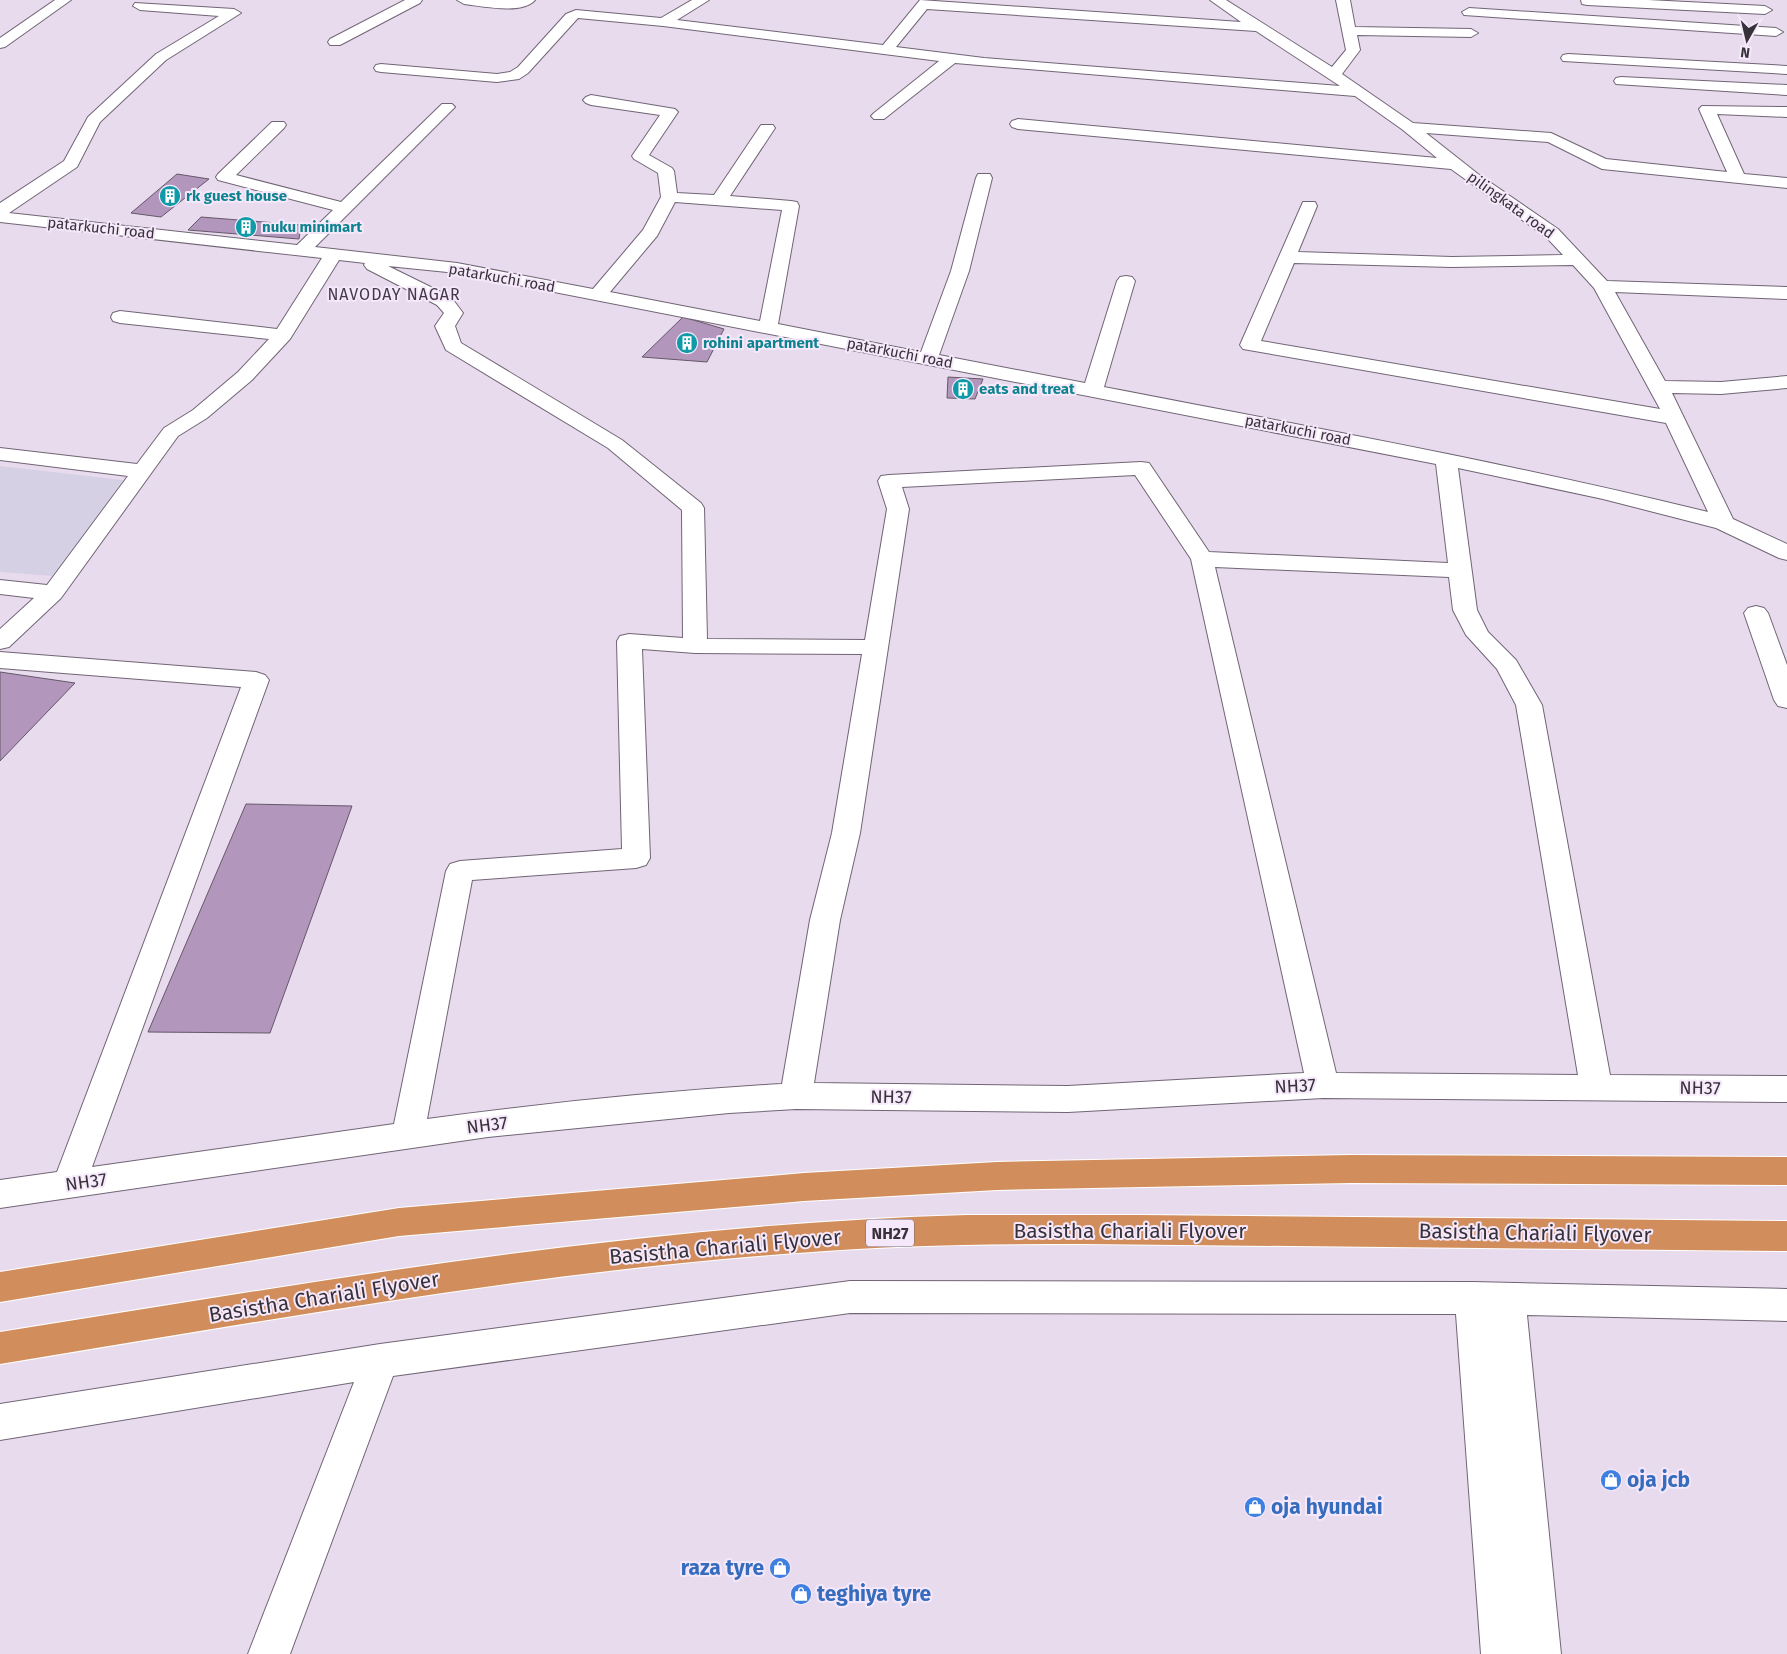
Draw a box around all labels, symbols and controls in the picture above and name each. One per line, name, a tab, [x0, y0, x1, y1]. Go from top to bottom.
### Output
north arrow	[1722, 15, 1772, 65]
text: N	[1739, 43, 1751, 61]
street label: pilingkata road	[1464, 168, 1558, 242]
building icon: rk guest house	[158, 184, 182, 208]
place label: rk guest house	[186, 187, 287, 205]
street label: patarkuchi road	[46, 213, 156, 243]
building icon: nuku minimart	[234, 215, 258, 239]
place label: nuku minimart	[262, 218, 362, 236]
street label: patarkuchi road	[447, 260, 557, 296]
district label: NAVODAY NAGAR	[327, 285, 461, 304]
building icon: rohini apartment	[675, 331, 699, 355]
place label: rohini apartment	[703, 334, 819, 352]
street label: patarkuchi road	[845, 334, 955, 372]
building icon: eats and treat	[951, 377, 975, 401]
place label: eats and treat	[979, 380, 1075, 398]
street label: patarkuchi road	[1243, 411, 1353, 449]
street label: NH37	[1274, 1074, 1316, 1098]
street label: NH37	[1679, 1077, 1721, 1099]
street label: NH37	[870, 1086, 912, 1108]
street label: NH37	[465, 1112, 509, 1138]
street label: NH37	[64, 1168, 108, 1196]
street label: Basistha Chariali Flyover	[1014, 1218, 1246, 1244]
street label: Basistha Chariali Flyover	[1418, 1218, 1652, 1248]
road number: NH27	[866, 1220, 914, 1246]
street label: Basistha Chariali Flyover	[608, 1224, 842, 1270]
street label: Basistha Chariali Flyover	[207, 1266, 441, 1328]
place label: oja jcb	[1627, 1467, 1690, 1493]
shop icon: oja jcb	[1599, 1468, 1623, 1492]
place label: oja hyundai	[1271, 1494, 1383, 1520]
shop icon: oja hyundai	[1243, 1495, 1267, 1519]
place label: raza tyre	[681, 1555, 764, 1581]
shop icon: raza tyre	[768, 1556, 792, 1580]
place label: teghiya tyre	[817, 1581, 932, 1607]
shop icon: teghiya tyre	[789, 1582, 813, 1606]

